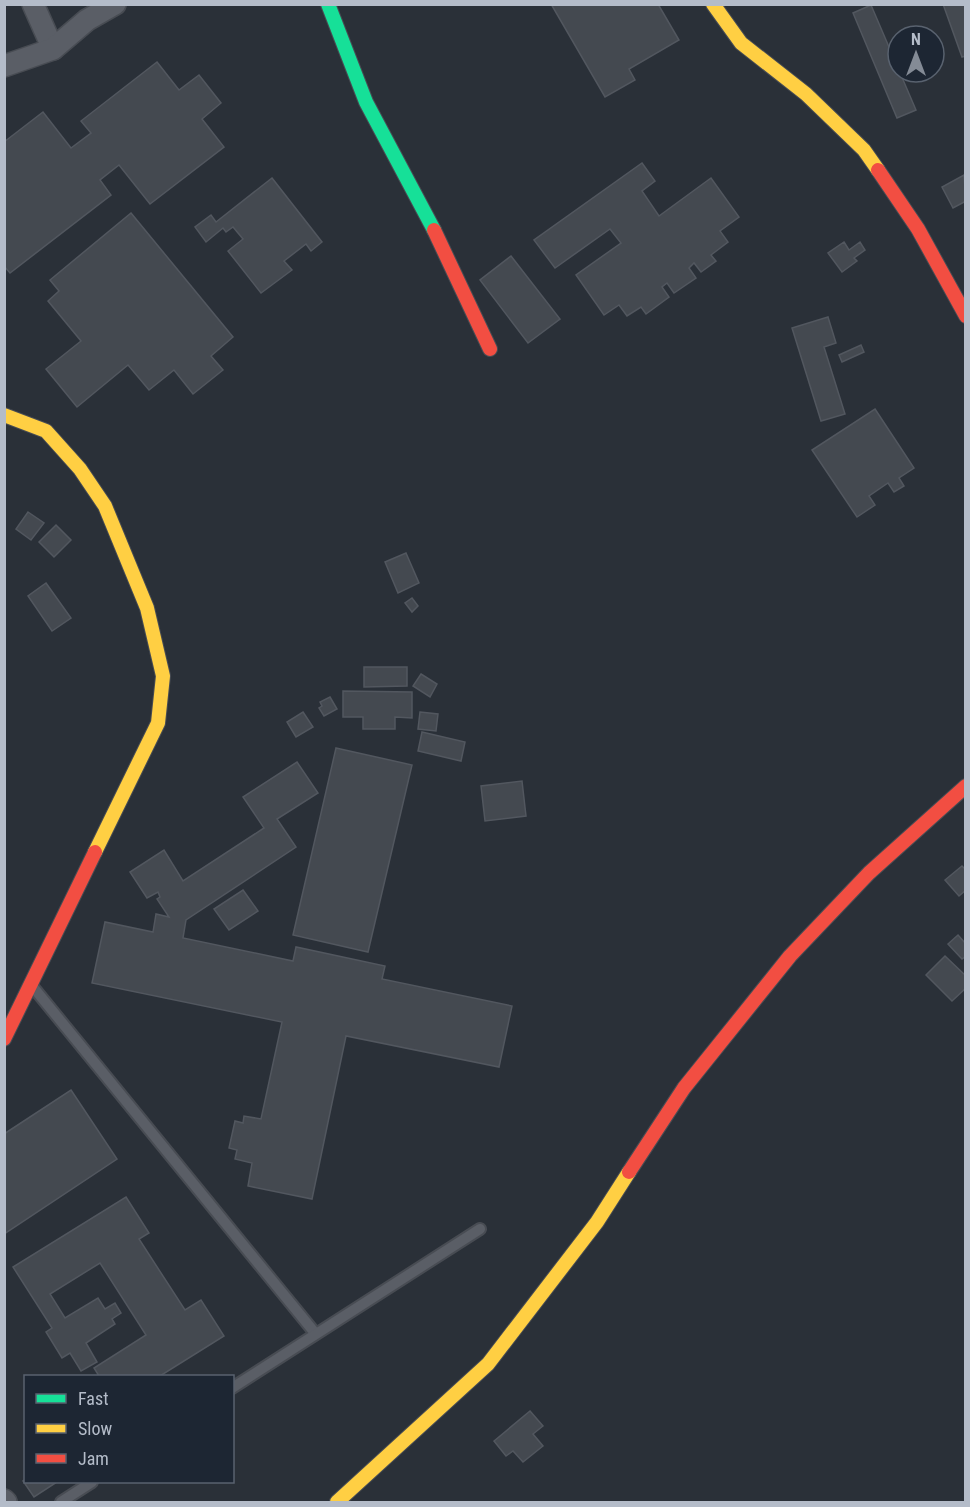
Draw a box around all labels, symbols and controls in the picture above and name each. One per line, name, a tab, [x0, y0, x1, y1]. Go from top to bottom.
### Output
north arrow	[886, 24, 946, 84]
text: N	[911, 30, 921, 49]
legend	[24, 1375, 234, 1483]
text: Fast	[78, 1388, 109, 1409]
text: Slow	[78, 1418, 113, 1439]
text: Jam	[78, 1448, 109, 1469]

